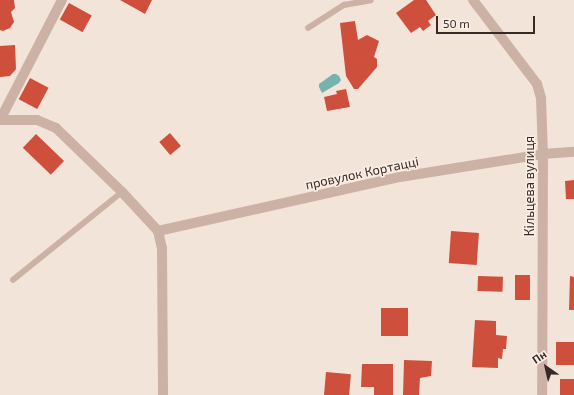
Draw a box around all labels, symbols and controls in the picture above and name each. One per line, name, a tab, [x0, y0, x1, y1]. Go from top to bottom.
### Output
scale bar	[438, 8, 537, 34]
text: 50 m	[443, 16, 470, 30]
street label: Кільцева вулиця	[521, 136, 537, 236]
street label: провулок Кортацці	[304, 153, 420, 193]
north arrow	[526, 347, 566, 387]
text: Пн	[529, 347, 549, 366]

